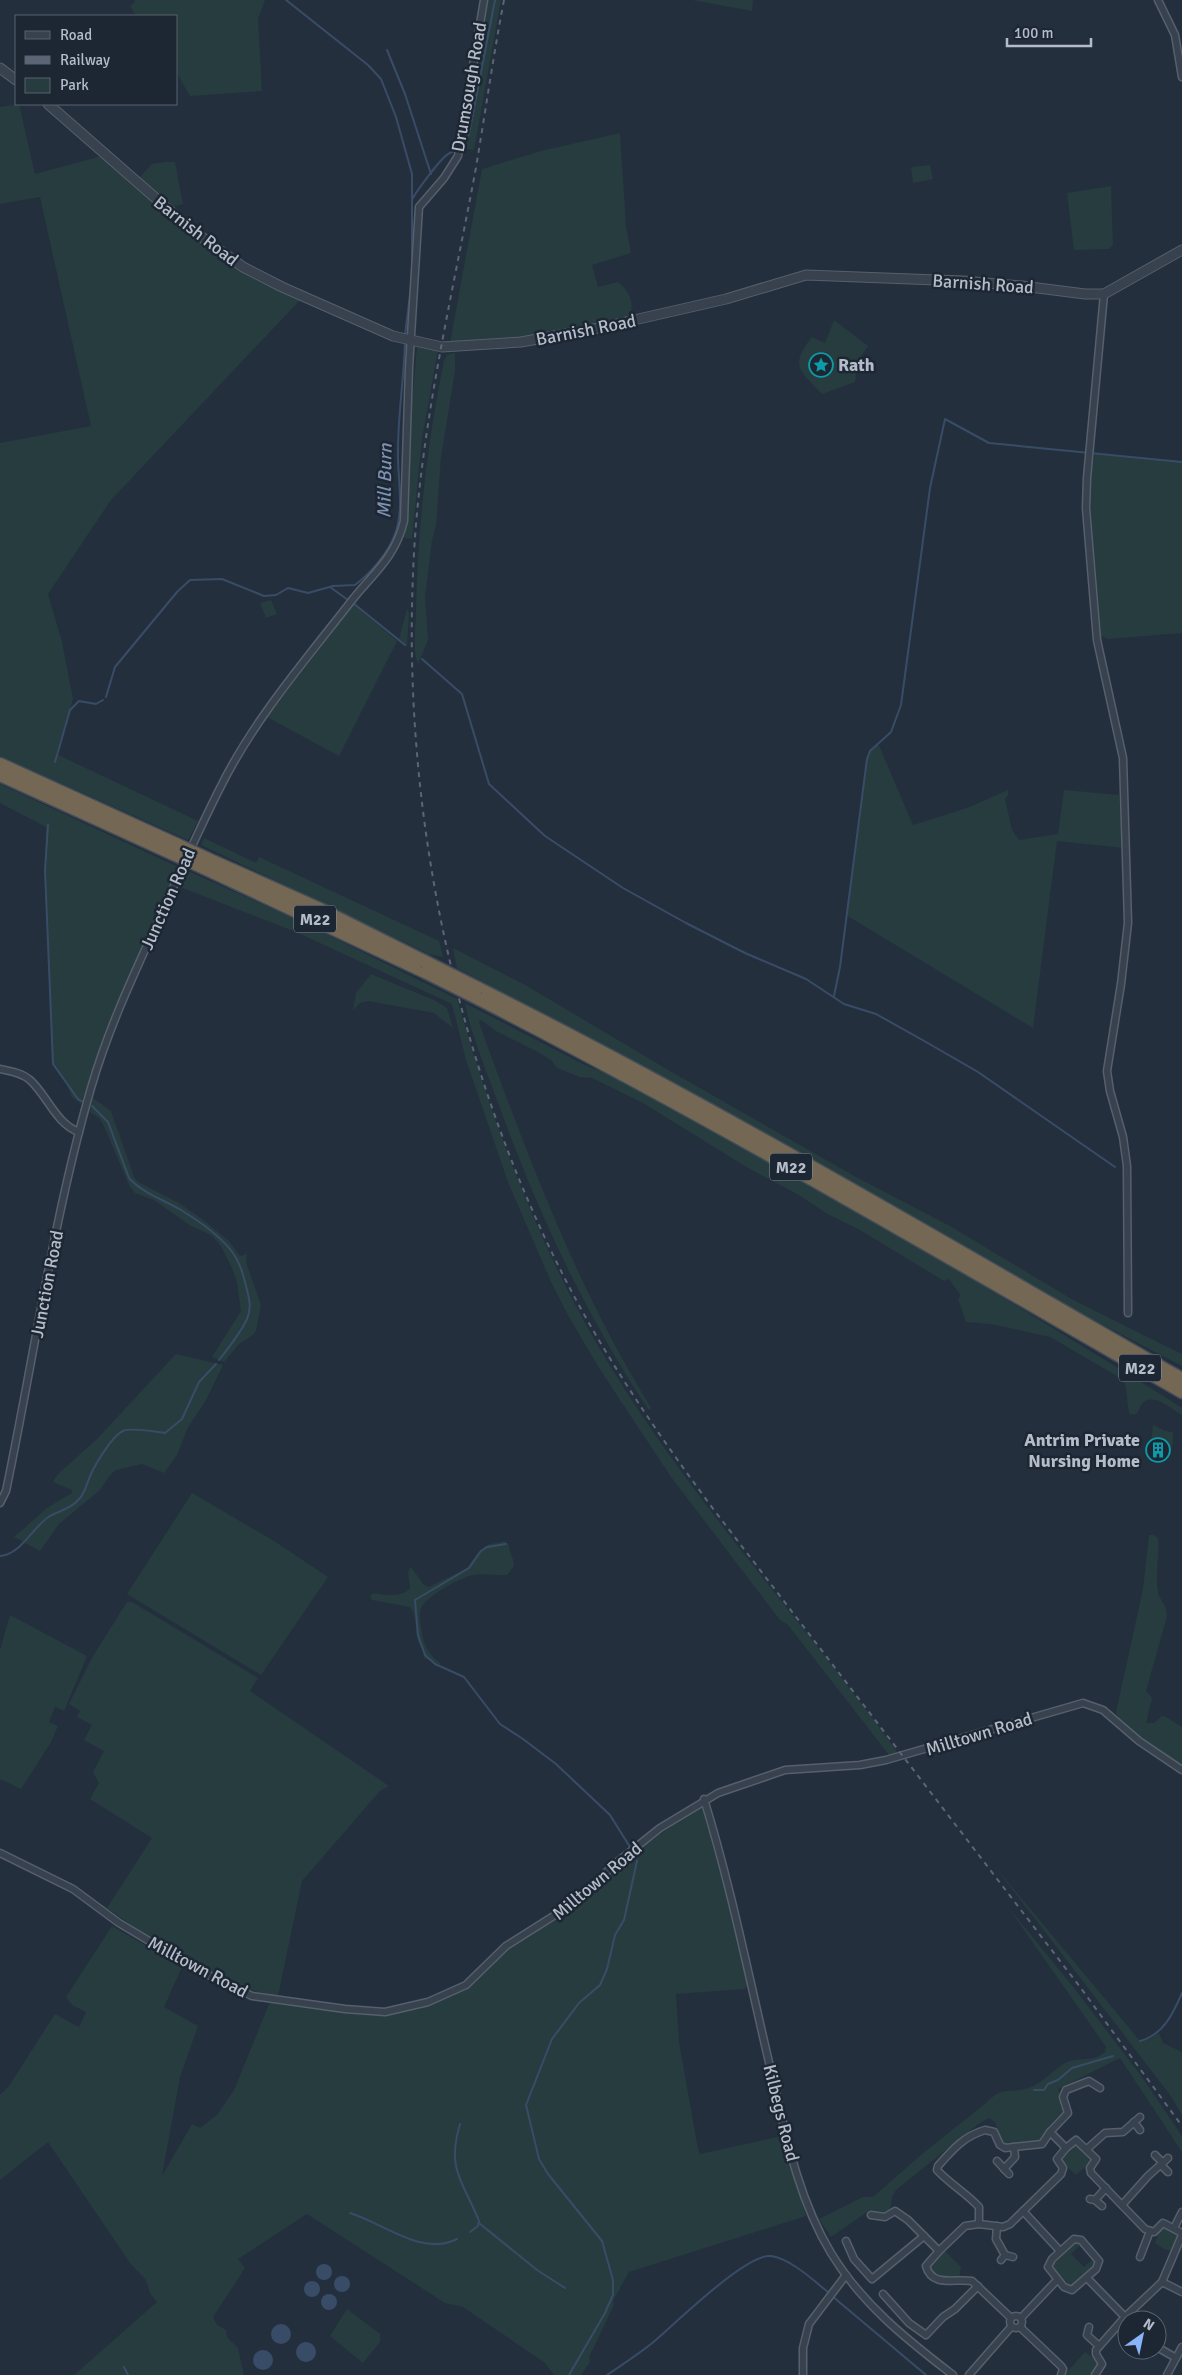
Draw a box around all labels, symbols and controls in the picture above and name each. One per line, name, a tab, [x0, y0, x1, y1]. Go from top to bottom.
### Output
legend	[15, 15, 178, 105]
scale bar	[1007, 15, 1091, 47]
street label: Drumsough Road	[447, 20, 491, 154]
text: 100 m	[1014, 24, 1054, 42]
text: Road	[60, 26, 92, 44]
text: Railway	[60, 51, 110, 69]
text: Park	[60, 76, 89, 94]
street label: Barnish Road	[149, 191, 243, 271]
street label: Barnish Road	[932, 269, 1034, 299]
street label: Barnish Road	[534, 310, 638, 350]
place icon: Rath	[808, 352, 834, 378]
place label: Rath	[838, 354, 875, 376]
water label: Mill Burn	[372, 443, 398, 519]
street label: Junction Road	[136, 845, 200, 953]
road number: M22	[294, 906, 336, 932]
road number: M22	[770, 1154, 812, 1180]
street label: Junction Road	[26, 1228, 68, 1340]
road number: M22	[1119, 1355, 1161, 1382]
place label: Antrim Private Nursing Home	[1024, 1429, 1140, 1472]
building icon: Antrim Private Nursing Home	[1145, 1437, 1171, 1463]
street label: Milltown Road	[923, 1707, 1035, 1761]
street label: Milltown Road	[548, 1837, 646, 1925]
street label: Milltown Road	[144, 1931, 252, 2003]
street label: Kilbegs Road	[758, 2062, 804, 2164]
north arrow	[1117, 2310, 1167, 2360]
text: N	[1140, 2315, 1158, 2334]

